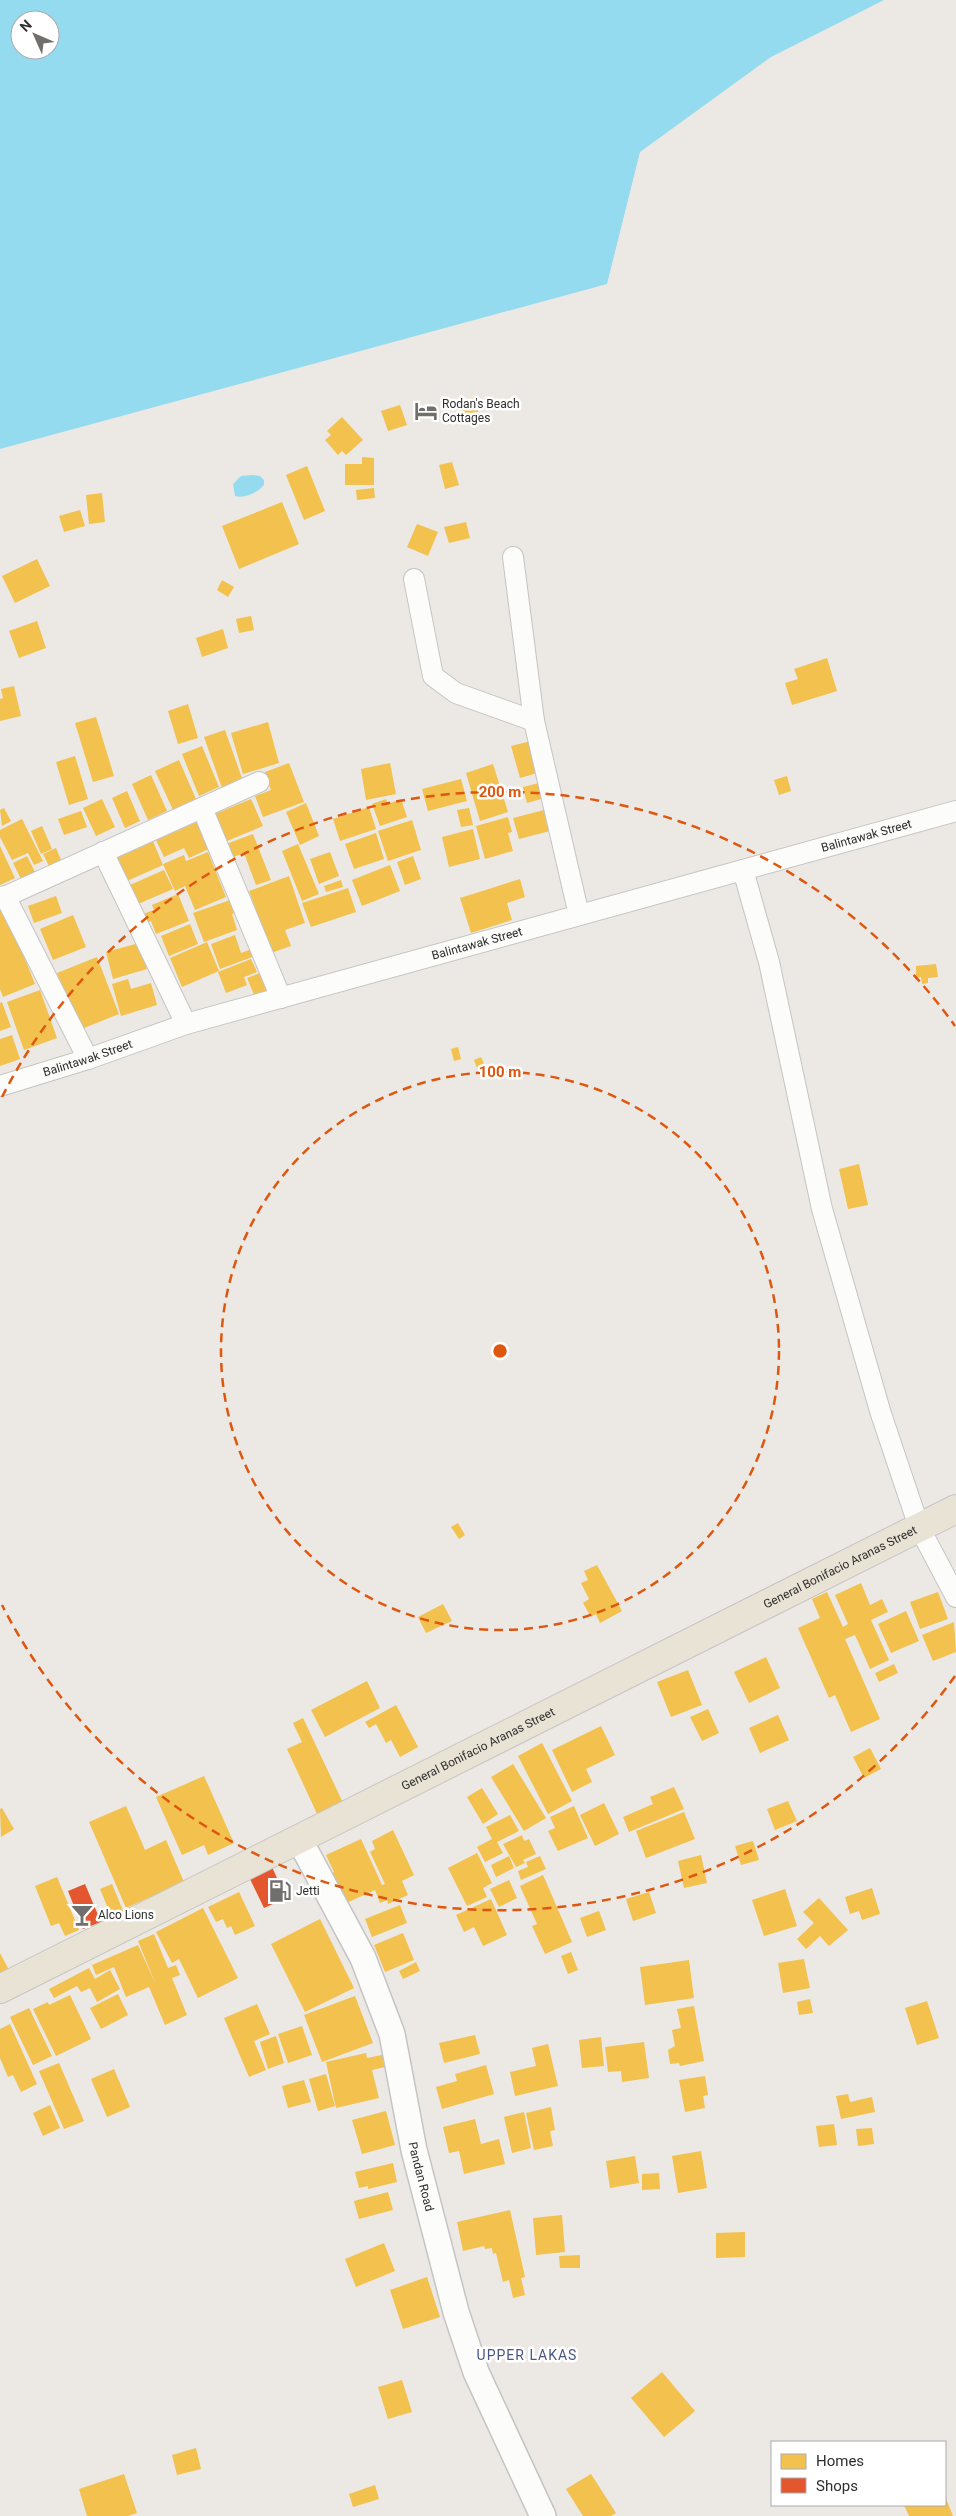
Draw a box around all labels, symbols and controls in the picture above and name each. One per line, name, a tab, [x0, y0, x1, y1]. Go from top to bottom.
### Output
north arrow	[10, 10, 60, 60]
text: N	[17, 17, 35, 35]
place label: Rodan's Beach Cottages	[442, 397, 520, 425]
hotel icon: Rodan's Beach Cottages	[413, 398, 439, 424]
text: 200 m	[479, 783, 521, 801]
street label: Balintawak Street	[819, 817, 913, 855]
street label: Balintawak Street	[430, 924, 524, 963]
street label: Balintawak Street	[41, 1037, 134, 1079]
text: 100 m	[479, 1063, 521, 1081]
centre of rings	[491, 1342, 509, 1360]
street label: General Bonifacio Aranas Street	[761, 1523, 919, 1612]
street label: General Bonifacio Aranas Street	[399, 1705, 557, 1793]
fuel station icon: Jetti	[267, 1878, 293, 1904]
place label: Jetti	[296, 1884, 320, 1898]
bar icon: Alco Lions	[69, 1902, 95, 1928]
place label: Alco Lions	[98, 1908, 154, 1922]
street label: Pandan Road	[406, 2141, 437, 2213]
district label: UPPER LAKAS	[477, 2347, 577, 2363]
legend	[771, 2441, 946, 2506]
text: Homes	[816, 2452, 864, 2470]
text: Shops	[816, 2477, 858, 2495]

